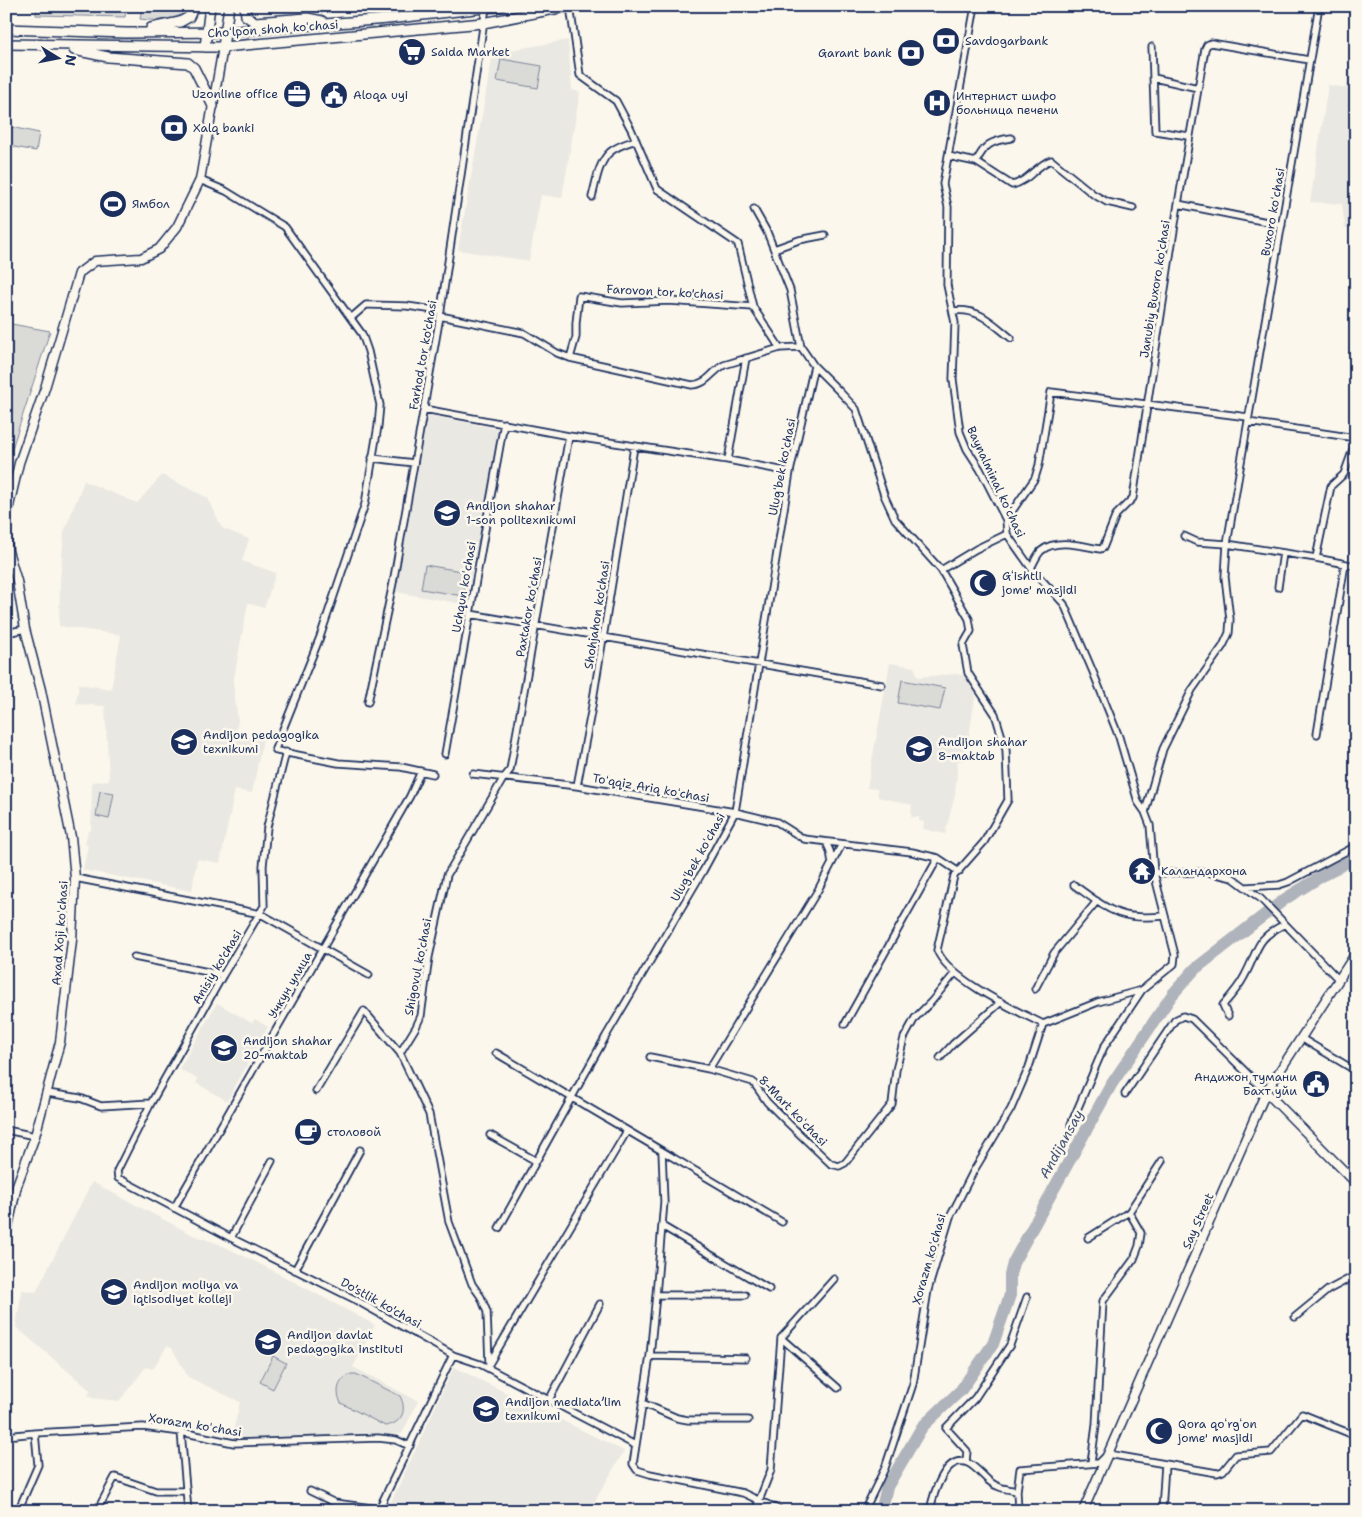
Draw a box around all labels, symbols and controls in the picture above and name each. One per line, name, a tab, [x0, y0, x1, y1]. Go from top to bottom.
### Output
street label: Choʻlpon shoh koʻchasi	[207, 16, 339, 42]
bank icon: Savdogarbank	[931, 26, 961, 56]
north arrow	[32, 32, 82, 82]
place label: Savdogarbank	[965, 33, 1048, 49]
supermarket icon: Saida Market	[397, 37, 427, 67]
bank icon: Garant bank	[896, 38, 926, 68]
place label: Saida Market	[431, 44, 510, 60]
place label: Garant bank	[818, 45, 892, 61]
text: N	[61, 53, 81, 67]
office icon: Uzonline office	[282, 79, 312, 109]
public building icon: Aloqa uyi	[319, 80, 349, 110]
place label: Uzonline office	[192, 86, 278, 102]
place label: Aloqa uyi	[353, 87, 408, 103]
hospital icon: Интернист шифо больница печени	[922, 88, 952, 118]
place label: Интернист шифо больница печени	[956, 88, 1059, 118]
bank icon: Xalq banki	[159, 113, 189, 143]
place label: Xalq banki	[193, 120, 254, 136]
street label: Buxoro koʻchasi	[1257, 166, 1289, 258]
sports icon: Ямбол	[98, 189, 128, 219]
place label: Ямбол	[132, 196, 170, 212]
street label: Janubiy Buxoro koʻchasi	[1136, 219, 1174, 359]
street label: Farovon tor ko'chasi	[606, 281, 724, 303]
street label: Farhod tor ko'chasi	[405, 299, 441, 411]
street label: Ulugʻbek koʻchasi	[765, 417, 799, 517]
street label: Baynalminal koʻchasi	[963, 424, 1029, 540]
school or university icon: Andijon shahar 1-son politexnikumi	[432, 498, 462, 528]
place label: Andijon shahar 1-son politexnikumi	[466, 498, 576, 528]
street label: Uchqun koʻchasi	[448, 540, 480, 634]
street label: Paxtakor koʻchasi	[512, 556, 546, 658]
street label: Shohjahon ko'chasi	[581, 560, 613, 670]
mosque icon: Gʻishtli jome' masjidi	[968, 568, 998, 598]
place label: Gʻishtli jome' masjidi	[1001, 568, 1077, 598]
school or university icon: Andijon pedagogika texnikumi	[169, 727, 199, 757]
place label: Andijon pedagogika texnikumi	[203, 727, 320, 757]
school or university icon: Andijon shahar 8-maktab	[904, 734, 934, 764]
place label: Andijon shahar 8-maktab	[938, 734, 1028, 764]
street label: Toʻqqiz Ariq koʻchasi	[591, 770, 711, 806]
street label: Ulugʻbek koʻchasi	[667, 810, 729, 904]
temple icon: Каландархона	[1127, 856, 1157, 886]
place label: Каландархона	[1161, 863, 1247, 879]
street label: Axad Xoji koʻchasi	[48, 880, 72, 986]
street label: Shigovul koʻchasi	[401, 917, 435, 1017]
street label: Anisiy ko'chasi	[189, 927, 245, 1007]
street label: Учкун улица	[265, 948, 316, 1021]
school or university icon: Andijon shahar 20-maktab	[209, 1033, 239, 1063]
place label: Andijon shahar 20-maktab	[243, 1033, 333, 1063]
place label: Андижон тумани Бахт уйи	[1194, 1069, 1297, 1099]
public building icon: Андижон тумани Бахт уйи	[1301, 1069, 1331, 1099]
street label: 8-Mart koʻchasi	[755, 1072, 831, 1150]
water label: Andijansay	[1035, 1106, 1087, 1182]
cafe icon: столовой	[293, 1117, 323, 1147]
place label: столовой	[327, 1124, 381, 1140]
street label: Say Street	[1178, 1190, 1218, 1252]
street label: Xorazm koʻchasi	[908, 1212, 950, 1306]
street label: Do'stlik ko'chasi	[338, 1274, 424, 1332]
school or university icon: Andijon moliya va iqtisodiyet kolleji	[99, 1277, 129, 1307]
place label: Andijon moliya va iqtisodiyet kolleji	[133, 1277, 239, 1307]
school or university icon: Andijon davlat pedagogika instituti	[253, 1327, 283, 1357]
place label: Andijon davlat pedagogika instituti	[287, 1327, 403, 1357]
school or university icon: Andijon mediataʼlim texnikumi	[471, 1394, 501, 1424]
place label: Andijon mediataʼlim texnikumi	[505, 1394, 621, 1424]
street label: Xorazm koʻchasi	[147, 1410, 243, 1440]
mosque icon: Qora qoʻrgʻon jome' masjidi	[1144, 1416, 1174, 1446]
place label: Qora qoʻrgʻon jome' masjidi	[1177, 1416, 1257, 1446]

